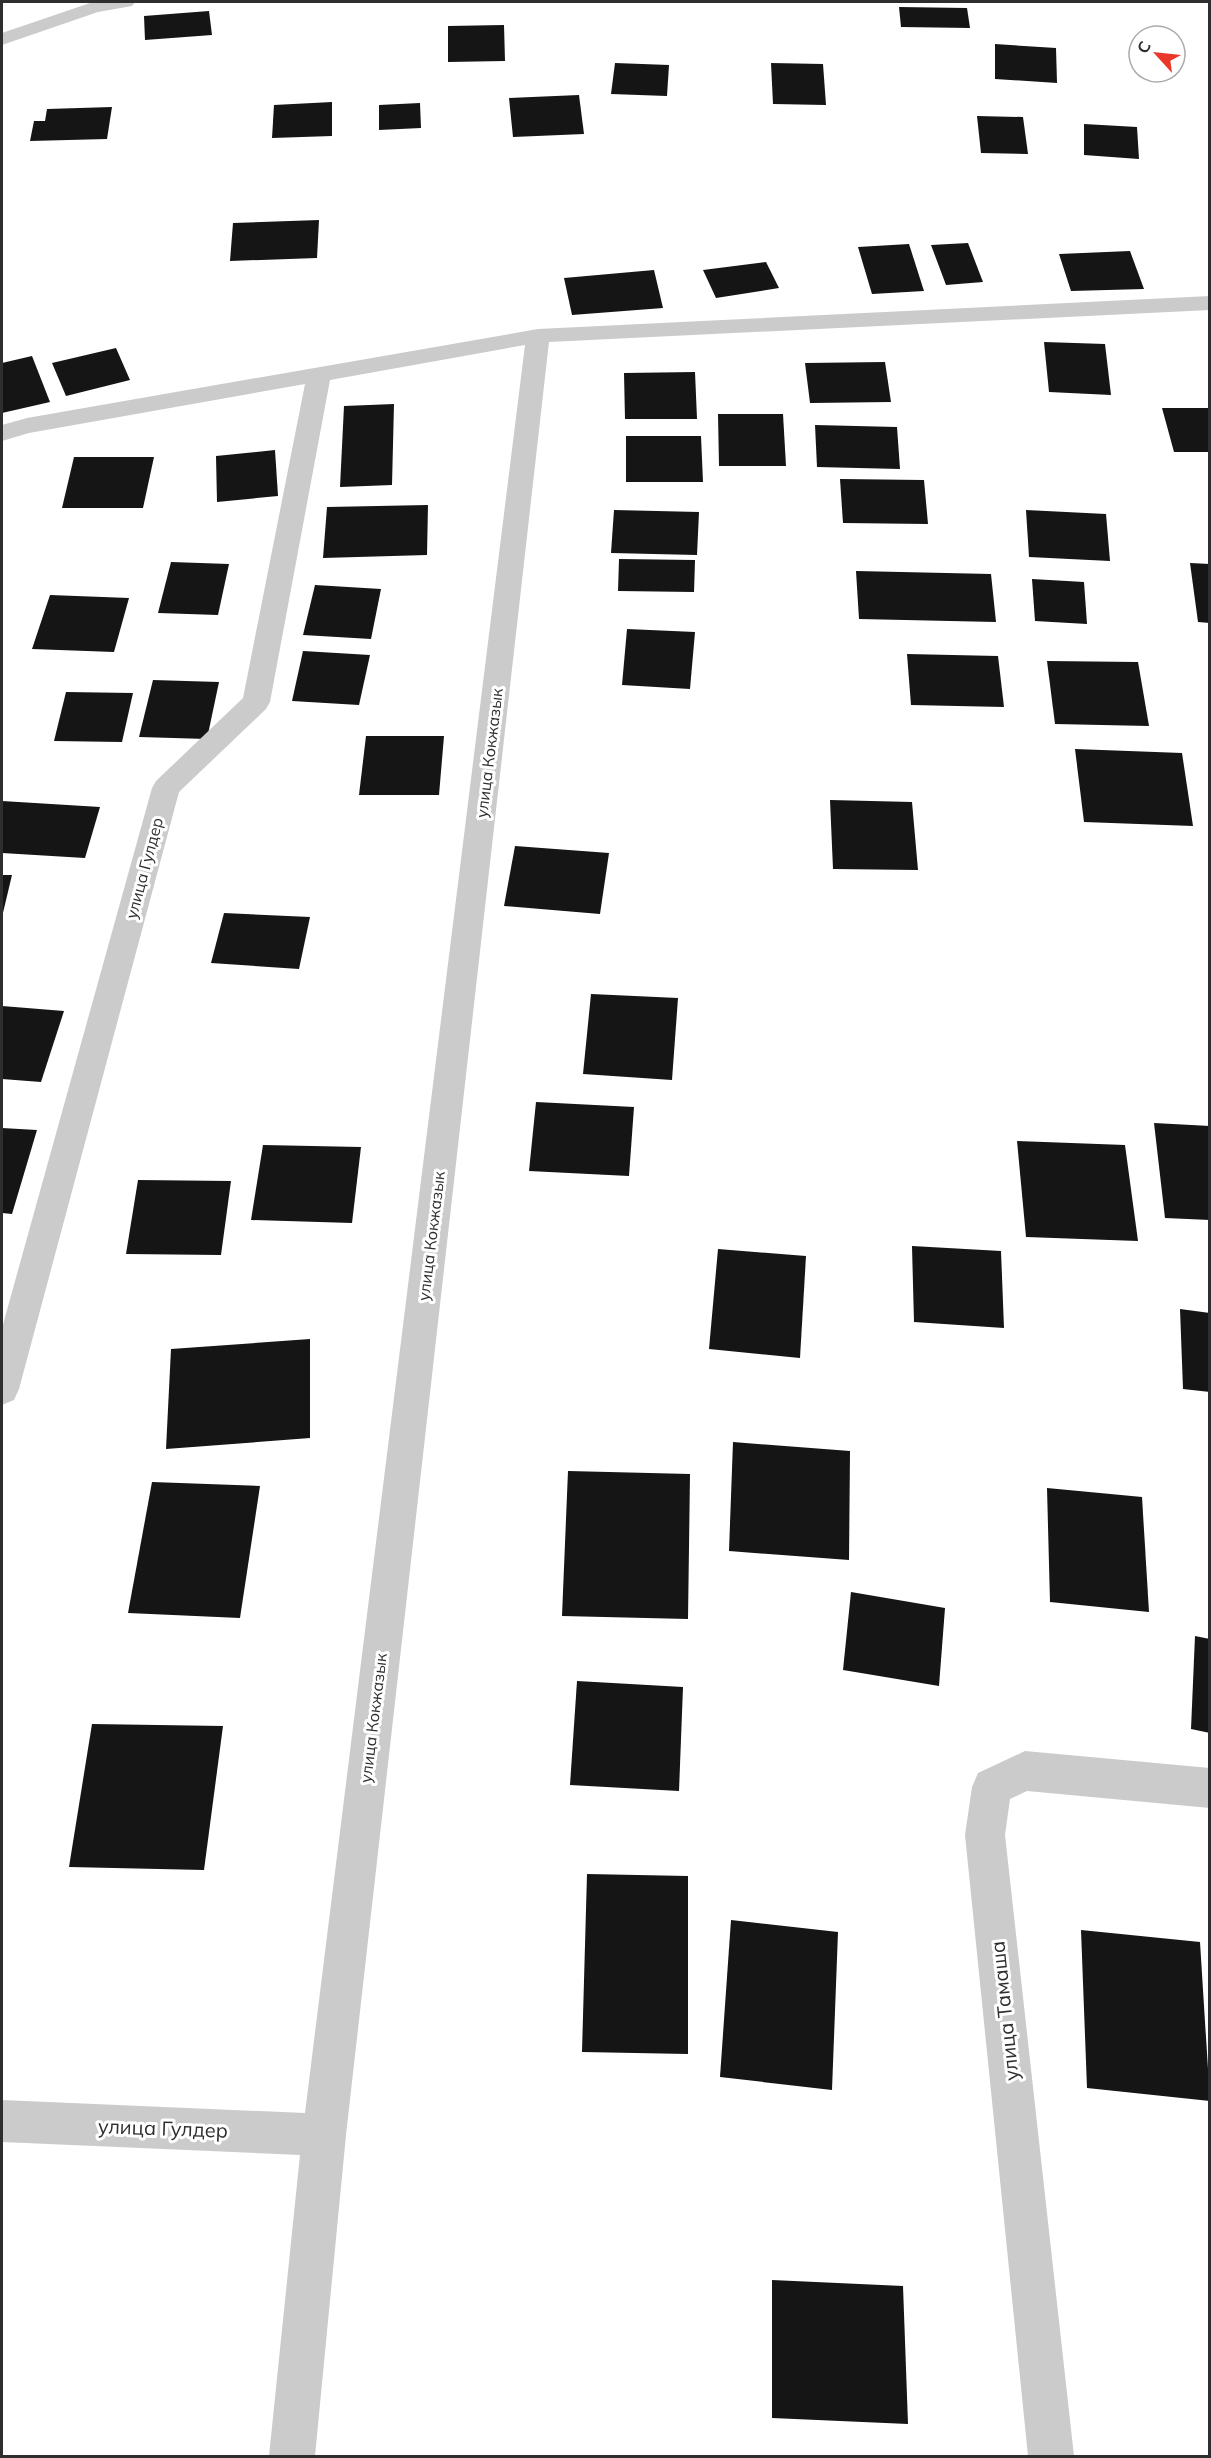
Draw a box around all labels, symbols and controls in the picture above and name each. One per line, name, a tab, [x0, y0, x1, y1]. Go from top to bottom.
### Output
north arrow	[1127, 24, 1187, 84]
text: С	[1132, 38, 1155, 57]
street label: улица Кокжазык	[471, 687, 507, 819]
street label: улица Гулдер	[121, 815, 167, 921]
street label: улица Кокжазык	[413, 1170, 449, 1302]
street label: улица Кокжазык	[355, 1652, 391, 1784]
street label: улица Тамаша	[984, 1940, 1024, 2082]
street label: улица Гулдер	[97, 2113, 229, 2143]

